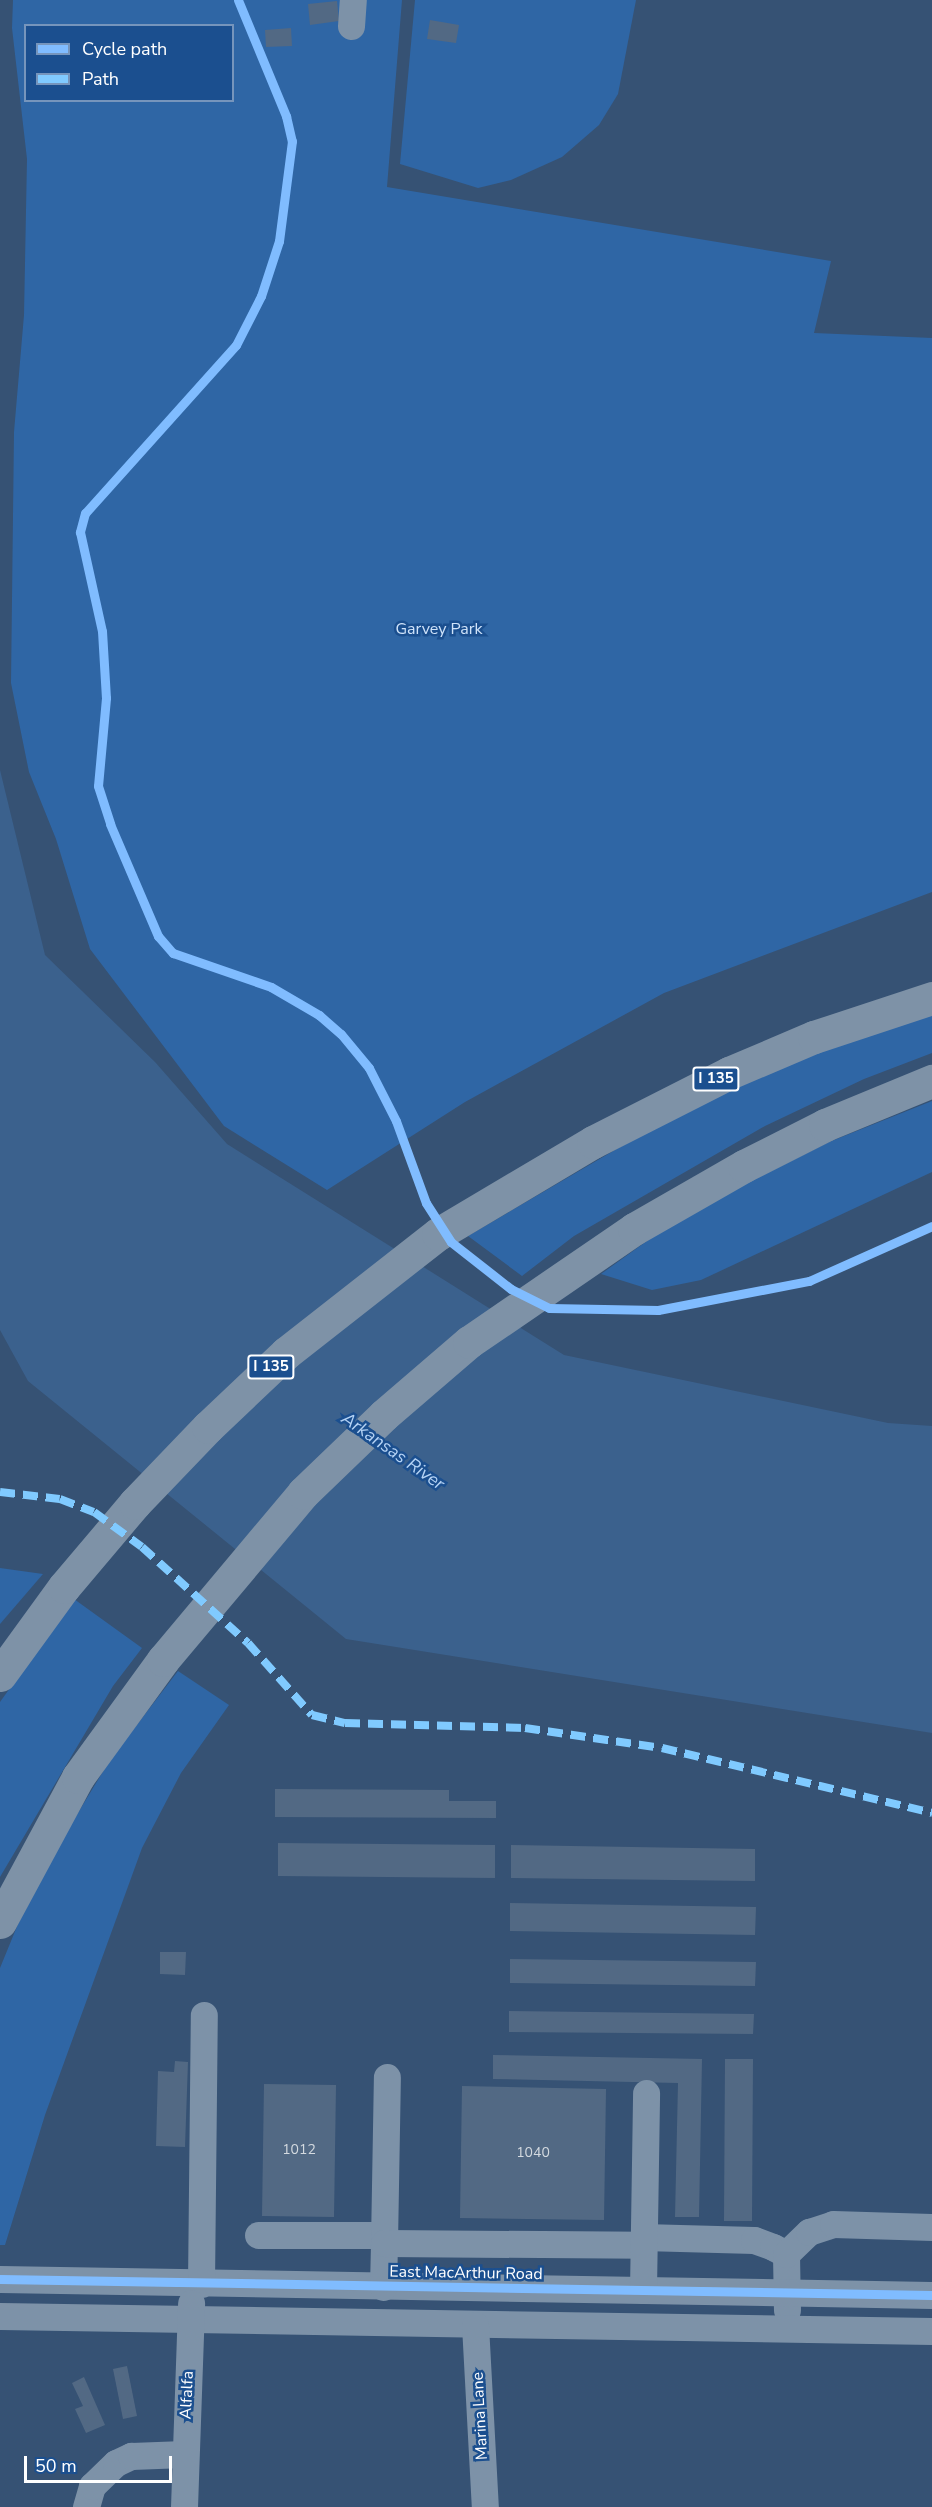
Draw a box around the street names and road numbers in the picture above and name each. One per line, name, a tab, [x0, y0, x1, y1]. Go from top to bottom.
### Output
road number: I 135	[692, 1067, 740, 1091]
road number: I 135	[247, 1355, 295, 1379]
street label: East MacArthur Road	[389, 2262, 543, 2284]
street label: Alfalfa	[176, 2370, 198, 2420]
street label: Marina Lane	[468, 2372, 492, 2460]

